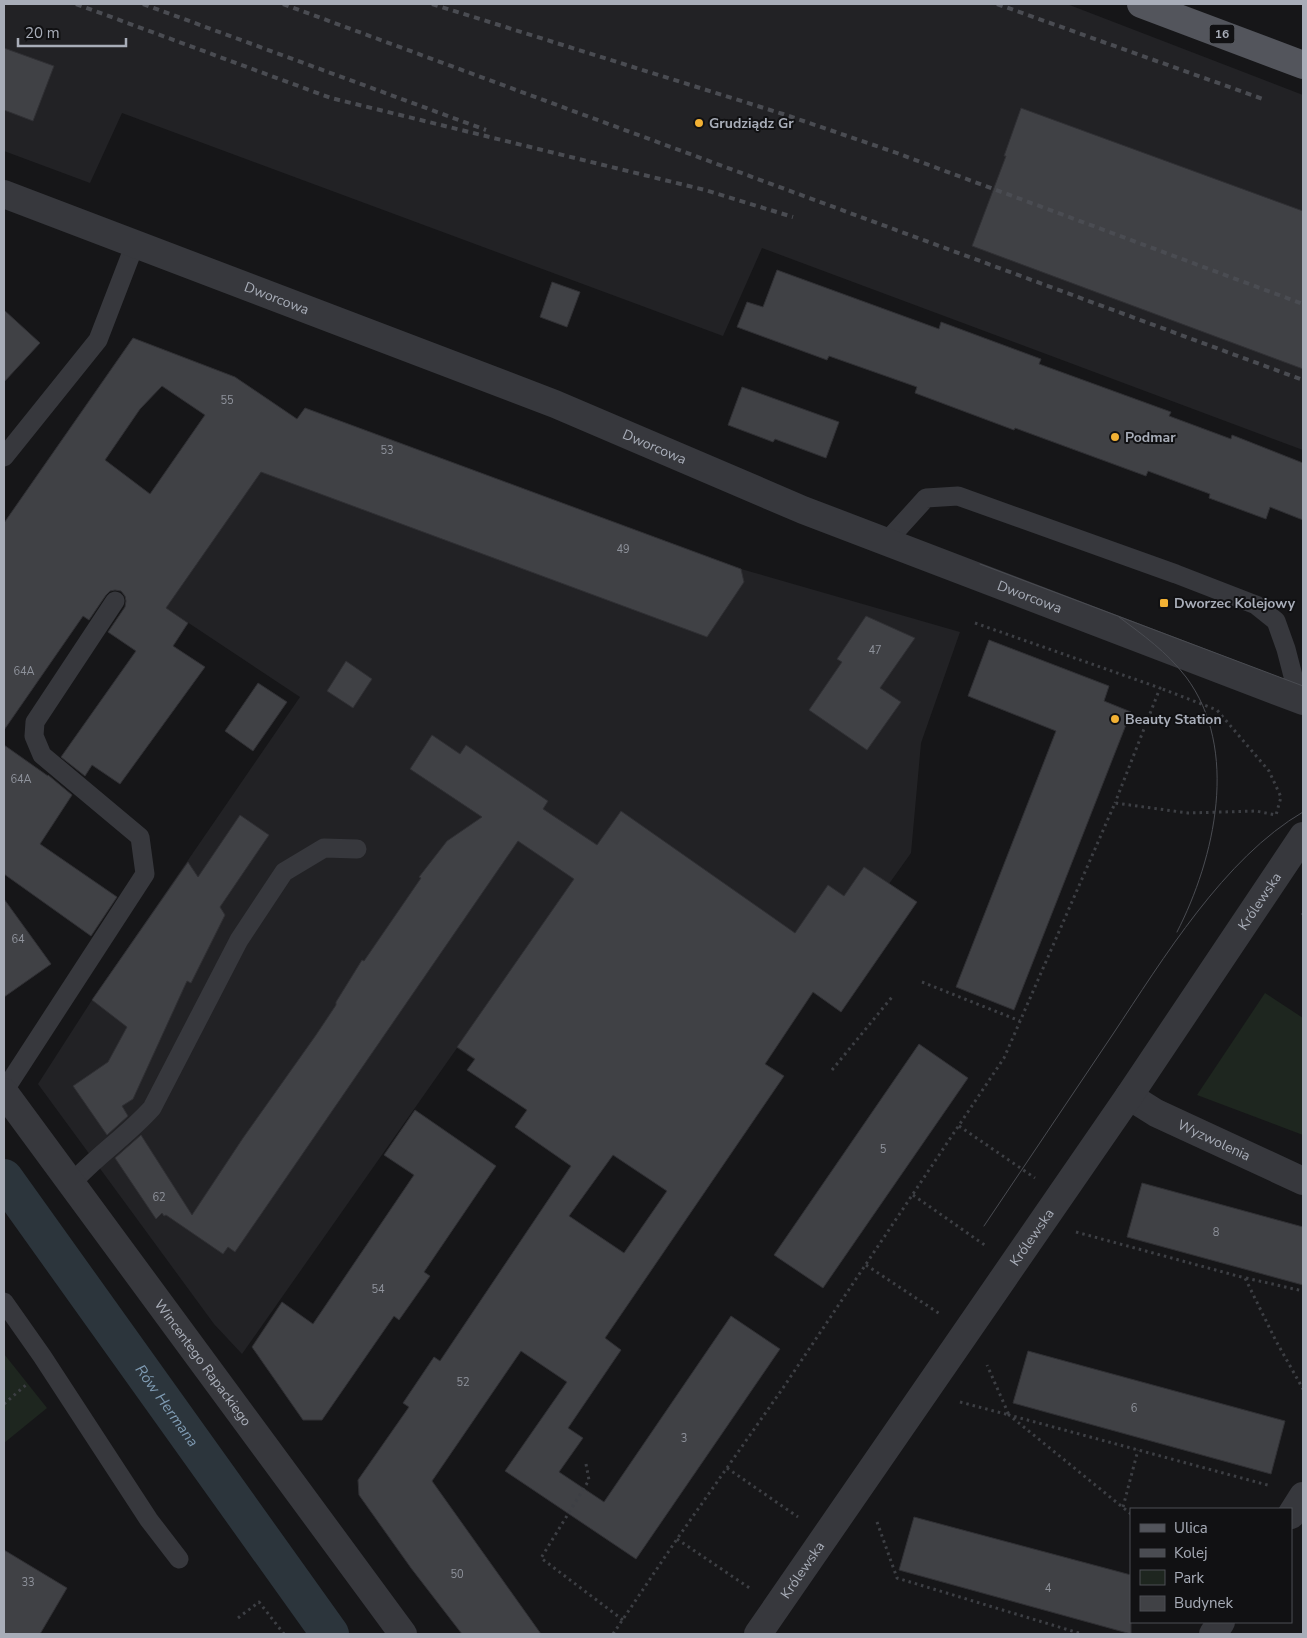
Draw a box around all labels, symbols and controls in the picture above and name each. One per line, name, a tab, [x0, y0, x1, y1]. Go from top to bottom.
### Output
scale bar	[18, 15, 125, 47]
text: 20 m	[25, 23, 60, 43]
road number: 16	[1210, 24, 1234, 44]
place label: Grudziądz Gr	[709, 114, 794, 133]
marker: Grudziądz Gr	[693, 117, 705, 129]
street label: Dworcowa	[242, 277, 312, 319]
house number: 55	[220, 393, 234, 408]
street label: Dworcowa	[619, 425, 689, 469]
place label: Podmar	[1125, 428, 1176, 447]
marker: Podmar	[1109, 431, 1121, 443]
house number: 53	[380, 443, 394, 458]
house number: 49	[616, 542, 630, 557]
street label: Dworcowa	[994, 576, 1065, 618]
place label: Dworzec Kolejowy	[1174, 594, 1296, 613]
marker: Dworzec Kolejowy	[1158, 597, 1170, 609]
house number: 47	[868, 643, 882, 658]
house number: 64A	[13, 664, 35, 679]
place label: Beauty Station	[1125, 710, 1222, 729]
marker: Beauty Station	[1109, 713, 1121, 725]
house number: 64A	[10, 772, 32, 787]
street label: Królewska	[1234, 869, 1286, 934]
house number: 64	[11, 932, 25, 947]
street label: Wyzwolenia	[1174, 1115, 1253, 1165]
house number: 5	[880, 1142, 887, 1157]
house number: 62	[152, 1190, 166, 1205]
street label: Królewska	[1006, 1205, 1058, 1270]
house number: 8	[1213, 1225, 1220, 1240]
house number: 54	[371, 1282, 385, 1297]
street label: Wincentego Rapackiego	[150, 1296, 256, 1430]
water label: Rów Hermana	[131, 1361, 203, 1451]
house number: 52	[456, 1375, 470, 1390]
house number: 6	[1131, 1401, 1138, 1416]
house number: 3	[681, 1431, 687, 1446]
legend	[1130, 1508, 1292, 1623]
text: Ulica	[1174, 1518, 1208, 1538]
street label: Królewska	[776, 1538, 829, 1602]
text: Kolej	[1174, 1543, 1207, 1563]
house number: 50	[450, 1567, 464, 1582]
text: Park	[1174, 1568, 1204, 1588]
house number: 33	[21, 1575, 35, 1590]
house number: 4	[1045, 1581, 1052, 1596]
text: Budynek	[1174, 1593, 1234, 1613]

